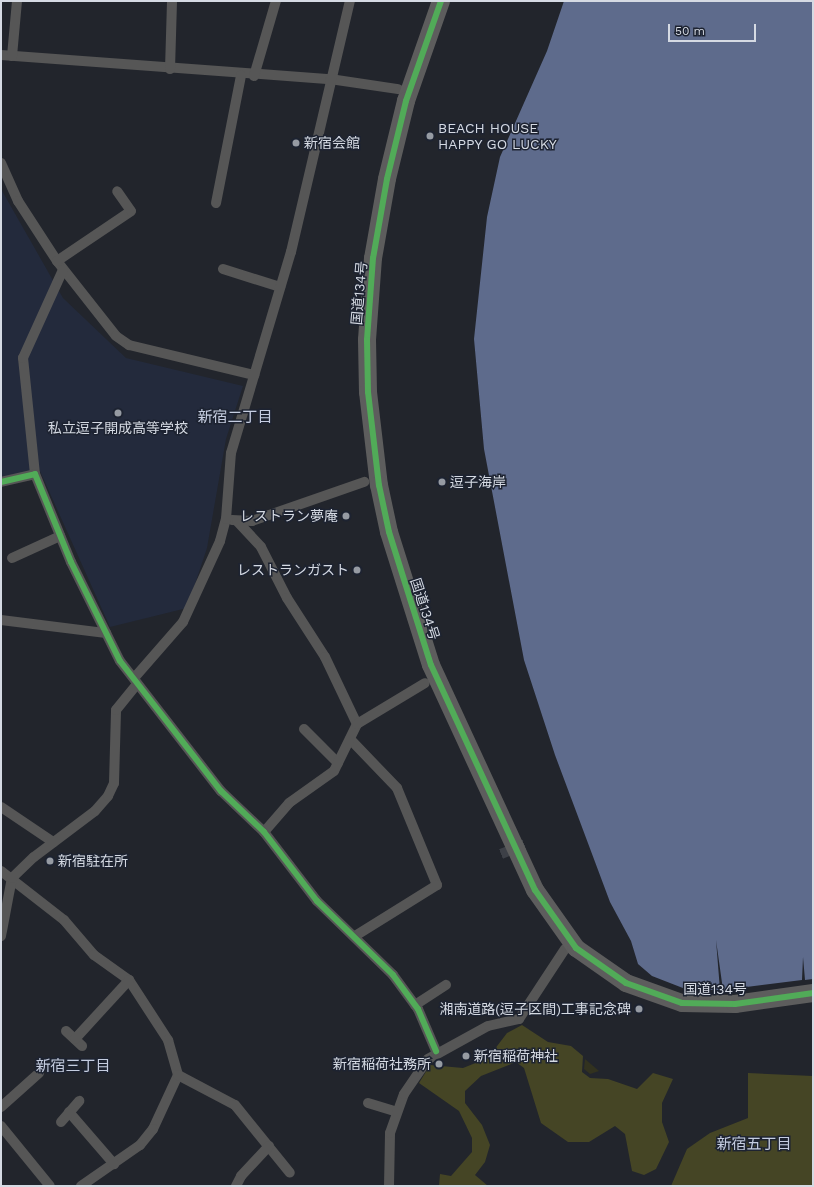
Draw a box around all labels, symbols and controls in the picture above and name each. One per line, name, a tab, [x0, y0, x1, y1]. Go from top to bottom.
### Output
scale bar	[670, 16, 758, 42]
text: 50 m	[675, 24, 705, 38]
place label: BEACH HOUSE HAPPY GO LUCKY	[438, 120, 557, 152]
marker: BEACH HOUSE HAPPY GO LUCKY	[425, 131, 435, 141]
place label: 新宿会館	[304, 135, 360, 151]
marker: 新宿会館	[291, 138, 301, 148]
street label: 国道134号	[348, 260, 370, 326]
marker: 私立逗子開成高等学校	[113, 408, 123, 418]
district label: 新宿二丁目	[198, 409, 272, 427]
place label: 私立逗子開成高等学校	[48, 420, 188, 436]
place label: 逗子海岸	[450, 474, 506, 490]
marker: 逗子海岸	[437, 477, 447, 487]
place label: レストラン夢庵	[240, 508, 338, 524]
marker: レストラン夢庵	[341, 511, 351, 521]
place label: レストランガスト	[237, 562, 349, 578]
marker: レストランガスト	[352, 565, 362, 575]
street label: 国道134号	[407, 576, 443, 642]
place label: 新宿駐在所	[58, 853, 128, 869]
marker: 新宿駐在所	[45, 856, 55, 866]
street label: 国道134号	[683, 981, 747, 997]
place label: 湘南道路(逗子区間)工事記念碑	[439, 1001, 631, 1017]
marker: 湘南道路(逗子区間)工事記念碑	[634, 1004, 644, 1014]
place label: 新宿稲荷神社	[474, 1048, 558, 1064]
marker: 新宿稲荷神社	[461, 1051, 471, 1061]
place label: 新宿稲荷社務所	[333, 1056, 431, 1072]
district label: 新宿三丁目	[36, 1058, 110, 1076]
marker: 新宿稲荷社務所	[434, 1059, 444, 1069]
district label: 新宿五丁目	[717, 1136, 791, 1154]

